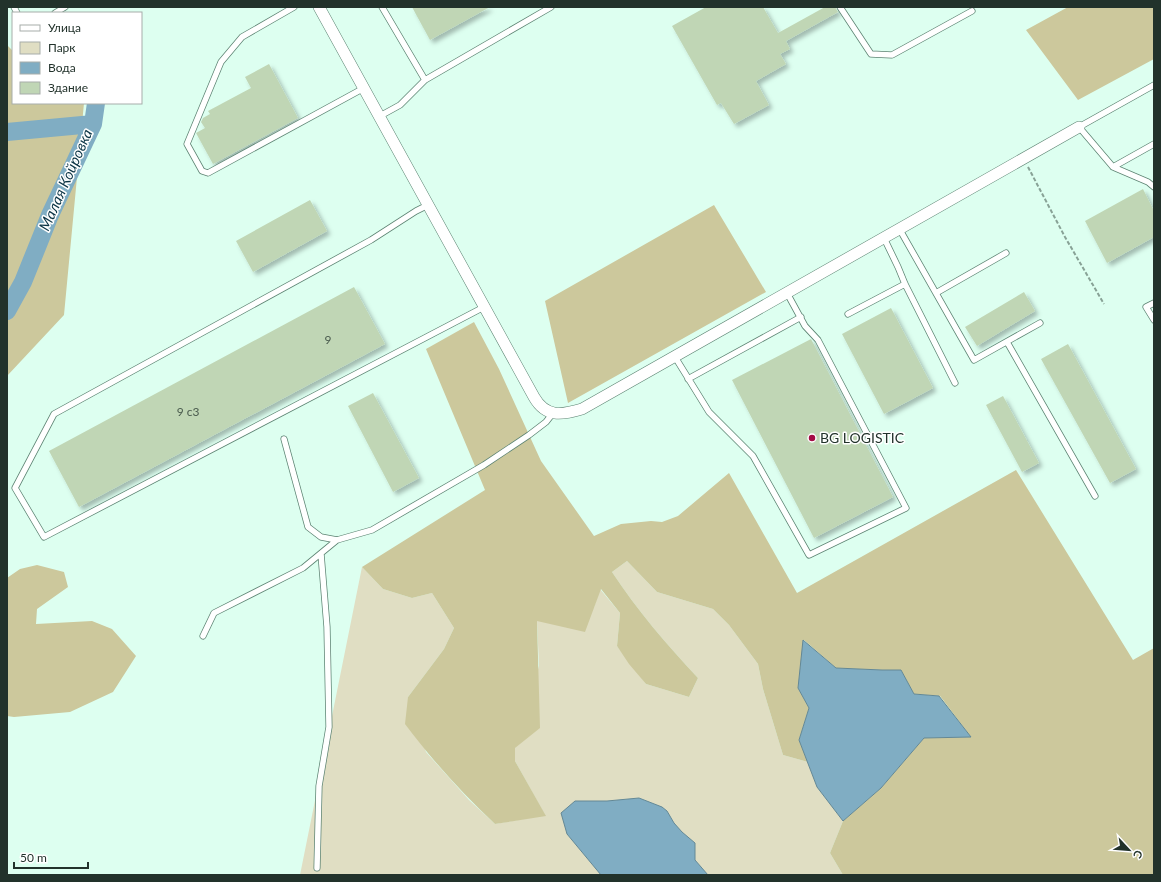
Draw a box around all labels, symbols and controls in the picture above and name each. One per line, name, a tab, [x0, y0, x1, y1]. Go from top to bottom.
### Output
legend	[12, 12, 142, 104]
text: Улица	[48, 20, 81, 35]
text: Парк	[48, 40, 76, 55]
text: Вода	[48, 60, 76, 75]
text: Здание	[48, 80, 88, 95]
water label: Малая Койровка	[35, 126, 96, 233]
house number: 9	[325, 332, 332, 347]
house number: 9 с3	[177, 404, 199, 419]
place label: BG LOGISTIC	[820, 429, 905, 446]
marker: BG LOGISTIC	[807, 433, 817, 443]
north arrow	[1109, 830, 1149, 870]
scale bar	[14, 844, 88, 870]
text: С	[1131, 848, 1146, 861]
text: 50 m	[20, 850, 47, 865]

